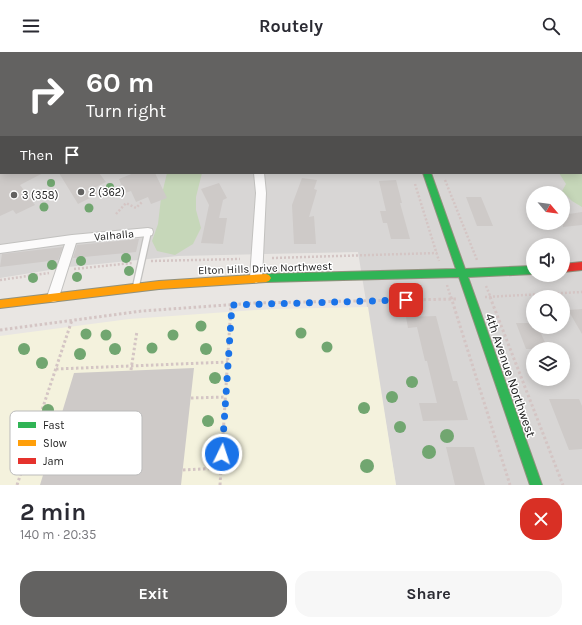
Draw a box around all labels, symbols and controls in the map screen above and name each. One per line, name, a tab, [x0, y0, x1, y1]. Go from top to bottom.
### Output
icon: menu	[20, 15, 42, 37]
text: Routely	[259, 15, 323, 37]
icon: search	[540, 15, 562, 37]
text: 60 m	[86, 66, 154, 99]
icon: right	[20, 68, 72, 120]
text: Turn right	[86, 100, 166, 122]
icon: arrive	[61, 144, 83, 166]
text: Then	[20, 146, 53, 164]
place label: 2 (362)	[89, 186, 125, 199]
north arrow	[526, 186, 570, 230]
map controls	[526, 186, 570, 386]
marker: 2 (362)	[76, 187, 86, 197]
place label: 3 (358)	[22, 189, 58, 202]
marker: 3 (358)	[9, 190, 19, 200]
street label: Valhalla	[94, 227, 134, 244]
button: sound	[526, 238, 570, 282]
street label: Elton Hills Drive Northwest	[198, 260, 332, 277]
pin	[389, 283, 423, 317]
icon: arrive	[395, 289, 417, 311]
button: search	[526, 290, 570, 334]
street label: 4th Avenue Northwest	[482, 311, 539, 439]
button: layers	[526, 342, 570, 386]
legend	[10, 411, 142, 475]
text: Fast	[43, 419, 64, 432]
position arrow	[201, 433, 243, 475]
text: Slow	[43, 437, 67, 450]
text: Jam	[43, 455, 64, 468]
text: 2 min	[20, 498, 86, 526]
button: close	[520, 498, 562, 540]
text: 140 m · 20:35	[20, 527, 96, 542]
button: Exit	[20, 571, 287, 617]
button: Share	[295, 571, 562, 617]

